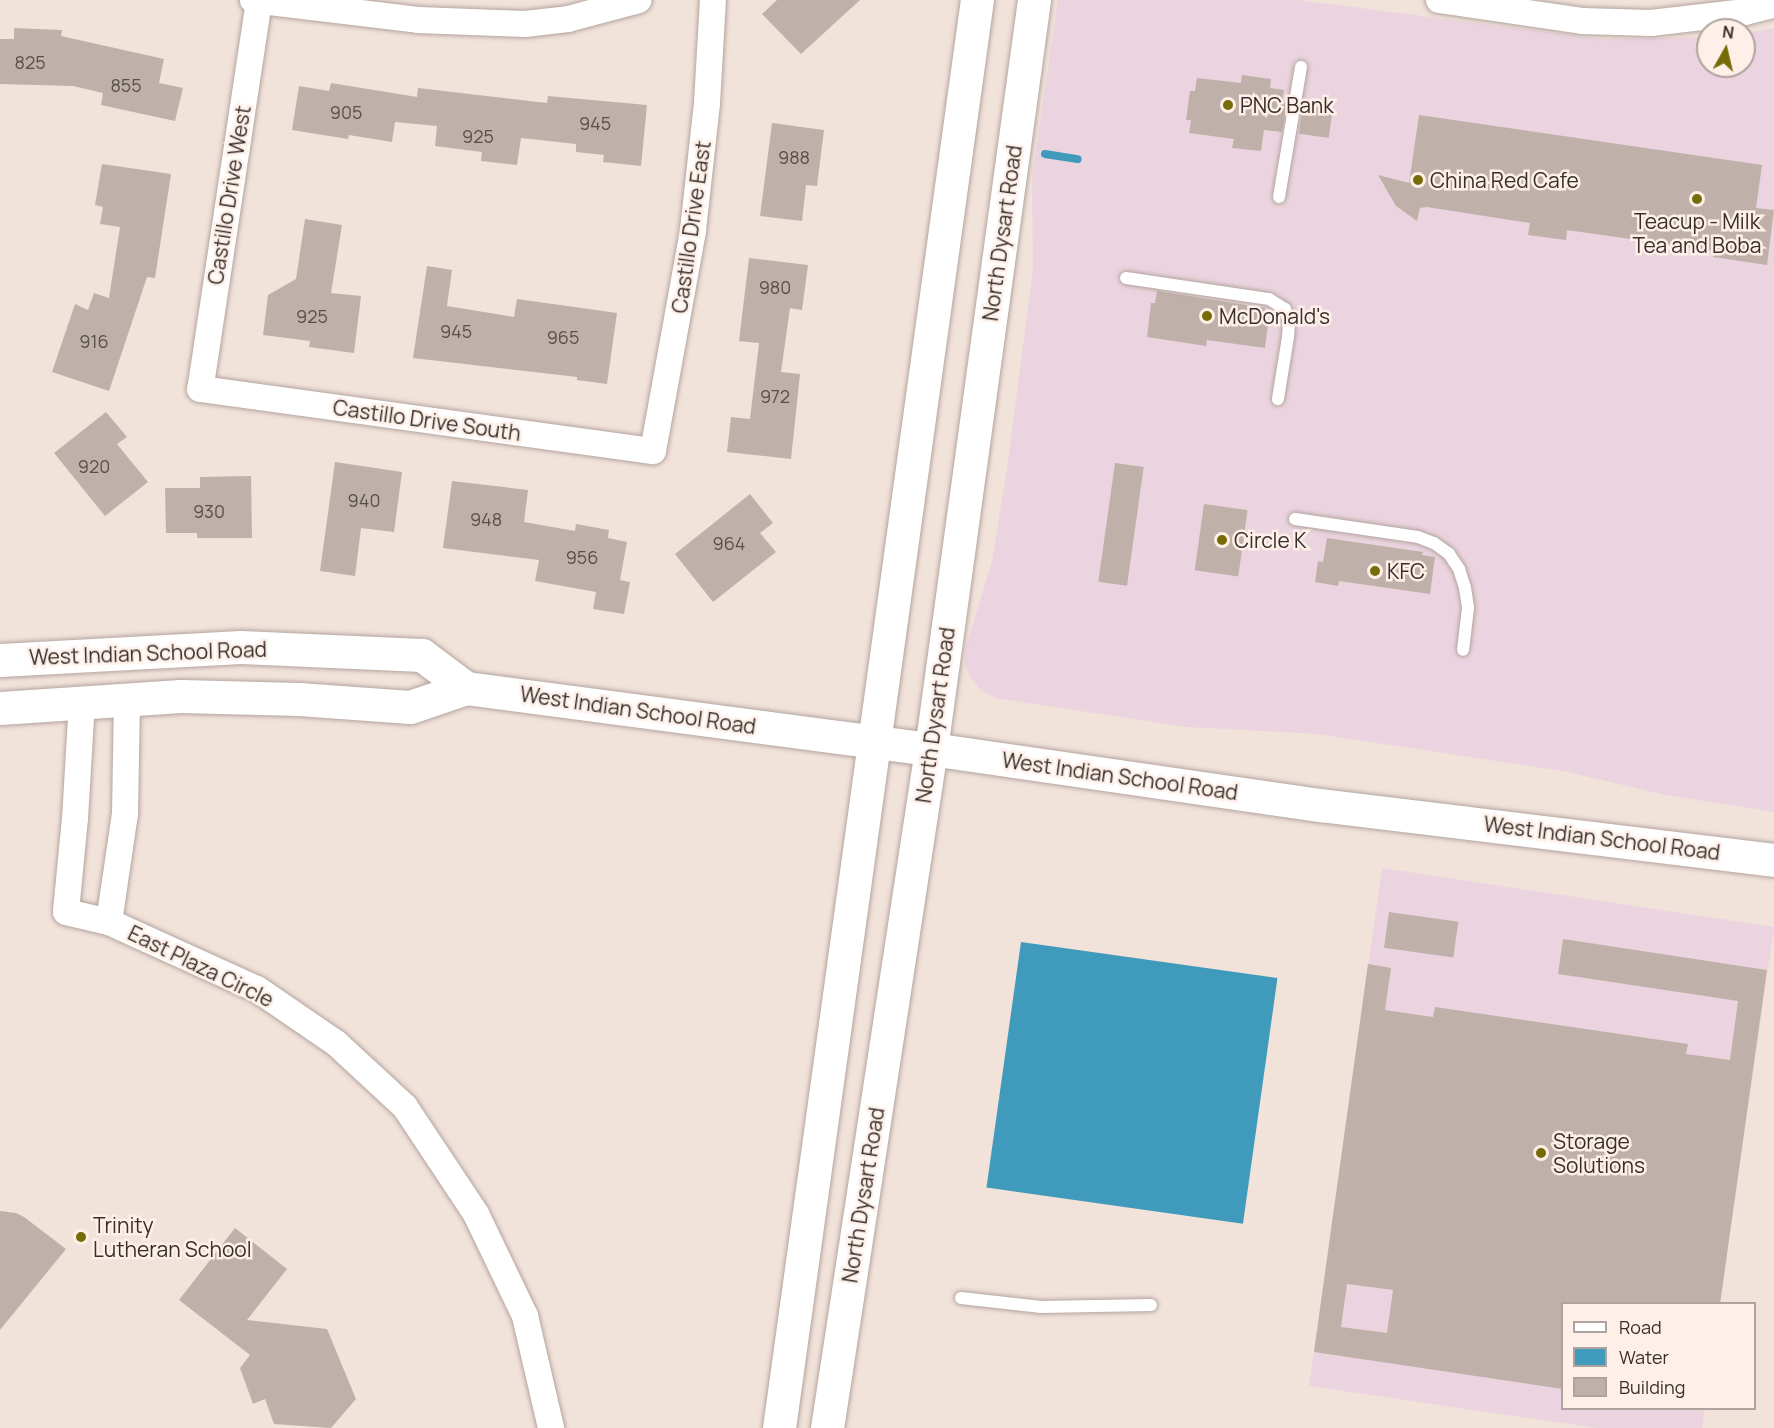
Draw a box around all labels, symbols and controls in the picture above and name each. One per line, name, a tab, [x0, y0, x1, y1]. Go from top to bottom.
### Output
north arrow	[1696, 18, 1756, 78]
text: N	[1721, 20, 1735, 44]
house number: 825	[14, 51, 46, 73]
house number: 855	[110, 74, 142, 96]
place label: PNC Bank	[1240, 92, 1334, 118]
marker: PNC Bank	[1221, 98, 1235, 112]
house number: 905	[330, 101, 362, 123]
street label: Castillo Drive West	[202, 104, 256, 286]
house number: 945	[579, 112, 611, 134]
house number: 925	[462, 125, 494, 147]
street label: Castillo Drive East	[666, 139, 716, 315]
street label: North Dysart Road	[977, 143, 1027, 323]
house number: 988	[778, 146, 810, 168]
place label: China Red Cafe	[1430, 167, 1579, 193]
marker: China Red Cafe	[1411, 173, 1425, 187]
marker: Teacup - Milk Tea and Boba	[1690, 192, 1704, 206]
place label: Teacup - Milk Tea and Boba	[1633, 208, 1761, 258]
house number: 980	[759, 276, 791, 298]
place label: McDonald's	[1219, 303, 1330, 329]
house number: 925	[296, 305, 328, 327]
marker: McDonald's	[1200, 309, 1214, 323]
house number: 945	[440, 320, 472, 342]
house number: 965	[547, 326, 579, 348]
house number: 916	[79, 330, 109, 352]
house number: 972	[760, 385, 790, 407]
street label: Castillo Drive South	[331, 394, 523, 446]
house number: 920	[78, 455, 110, 477]
house number: 940	[348, 489, 380, 511]
house number: 930	[193, 500, 225, 522]
house number: 948	[470, 508, 502, 530]
place label: Circle K	[1234, 527, 1306, 553]
house number: 964	[713, 532, 745, 554]
marker: Circle K	[1215, 533, 1229, 547]
house number: 956	[566, 546, 598, 568]
place label: KFC	[1387, 558, 1425, 584]
marker: KFC	[1368, 564, 1382, 578]
street label: North Dysart Road	[910, 625, 960, 805]
street label: West Indian School Road	[29, 636, 267, 670]
street label: West Indian School Road	[518, 681, 758, 739]
street label: West Indian School Road	[1000, 747, 1240, 805]
street label: West Indian School Road	[1482, 811, 1722, 865]
street label: East Plaza Circle	[124, 920, 278, 1012]
street label: North Dysart Road	[837, 1105, 889, 1285]
place label: Storage Solutions	[1553, 1128, 1645, 1178]
marker: Storage Solutions	[1534, 1146, 1548, 1160]
place label: Trinity Lutheran School	[93, 1212, 252, 1262]
marker: Trinity Lutheran School	[74, 1230, 88, 1244]
legend	[1561, 1302, 1756, 1410]
text: Road	[1619, 1315, 1662, 1339]
text: Water	[1619, 1345, 1669, 1369]
text: Building	[1619, 1375, 1685, 1399]

